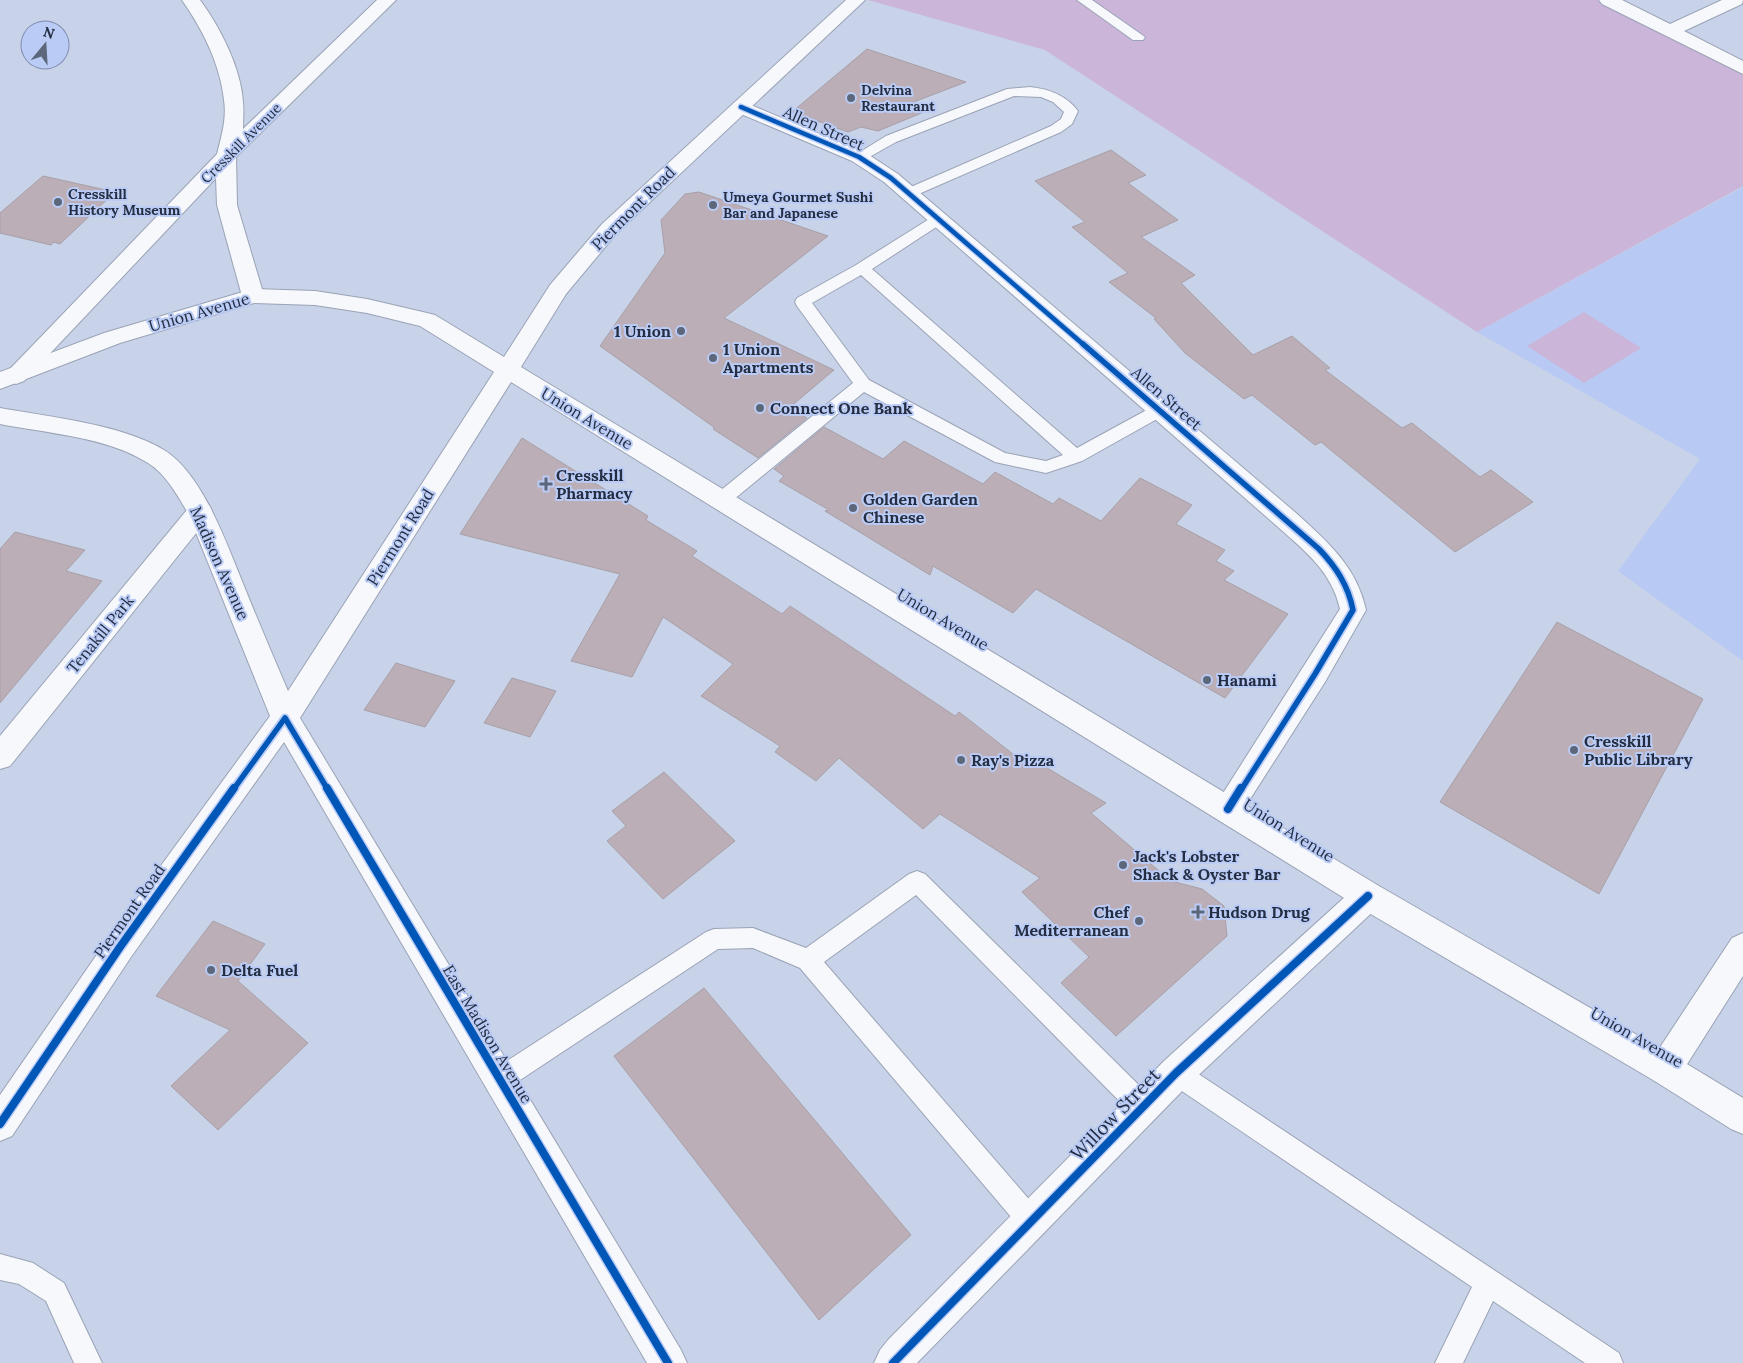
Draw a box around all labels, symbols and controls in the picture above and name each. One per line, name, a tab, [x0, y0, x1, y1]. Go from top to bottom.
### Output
north arrow	[20, 20, 70, 70]
text: N	[41, 22, 57, 43]
place label: Delvina Restaurant	[861, 81, 935, 115]
marker: Delvina Restaurant	[845, 92, 857, 104]
street label: Cresskill Avenue	[197, 99, 285, 187]
street label: Allen Street	[779, 101, 868, 155]
street label: Piermont Road	[587, 162, 679, 254]
place label: Cresskill History Museum	[68, 185, 180, 219]
place label: Umeya Gourmet Sushi Bar and Japanese	[723, 188, 873, 222]
marker: Cresskill History Museum	[52, 196, 64, 208]
marker: Umeya Gourmet Sushi Bar and Japanese	[707, 199, 719, 211]
street label: Union Avenue	[146, 288, 252, 336]
place label: 1 Union	[614, 321, 671, 341]
marker: 1 Union	[675, 325, 687, 337]
place label: 1 Union Apartments	[723, 339, 814, 377]
marker: 1 Union Apartments	[707, 352, 719, 364]
street label: Allen Street	[1127, 361, 1207, 435]
street label: Union Avenue	[537, 383, 637, 453]
place label: Connect One Bank	[770, 398, 913, 418]
marker: Connect One Bank	[754, 402, 766, 414]
place label: Cresskill Pharmacy	[556, 465, 633, 503]
marker: Cresskill Pharmacy	[540, 478, 552, 490]
street label: Piermont Road	[362, 484, 438, 589]
place label: Golden Garden Chinese	[863, 489, 978, 527]
marker: Golden Garden Chinese	[847, 502, 859, 514]
street label: Madison Avenue	[186, 503, 254, 623]
street label: Union Avenue	[893, 584, 993, 654]
street label: Tenakill Park	[62, 590, 138, 677]
place label: Hanami	[1217, 670, 1277, 690]
marker: Hanami	[1201, 674, 1213, 686]
place label: Cresskill Public Library	[1584, 731, 1693, 769]
marker: Cresskill Public Library	[1568, 744, 1580, 756]
place label: Ray's Pizza	[971, 750, 1055, 770]
marker: Ray's Pizza	[955, 754, 967, 766]
street label: Union Avenue	[1240, 794, 1339, 866]
place label: Jack's Lobster Shack & Oyster Bar	[1133, 846, 1281, 884]
marker: Jack's Lobster Shack & Oyster Bar	[1117, 859, 1129, 871]
street label: Piermont Road	[89, 860, 169, 962]
place label: Chef Mediterranean	[1014, 902, 1130, 940]
place label: Hudson Drug	[1208, 902, 1311, 922]
marker: Hudson Drug	[1192, 906, 1204, 918]
marker: Chef Mediterranean	[1133, 915, 1145, 927]
place label: Delta Fuel	[221, 960, 298, 980]
street label: East Madison Avenue	[439, 961, 537, 1107]
marker: Delta Fuel	[205, 964, 217, 976]
street label: Union Avenue	[1587, 1002, 1687, 1072]
street label: Willow Street	[1065, 1062, 1166, 1165]

